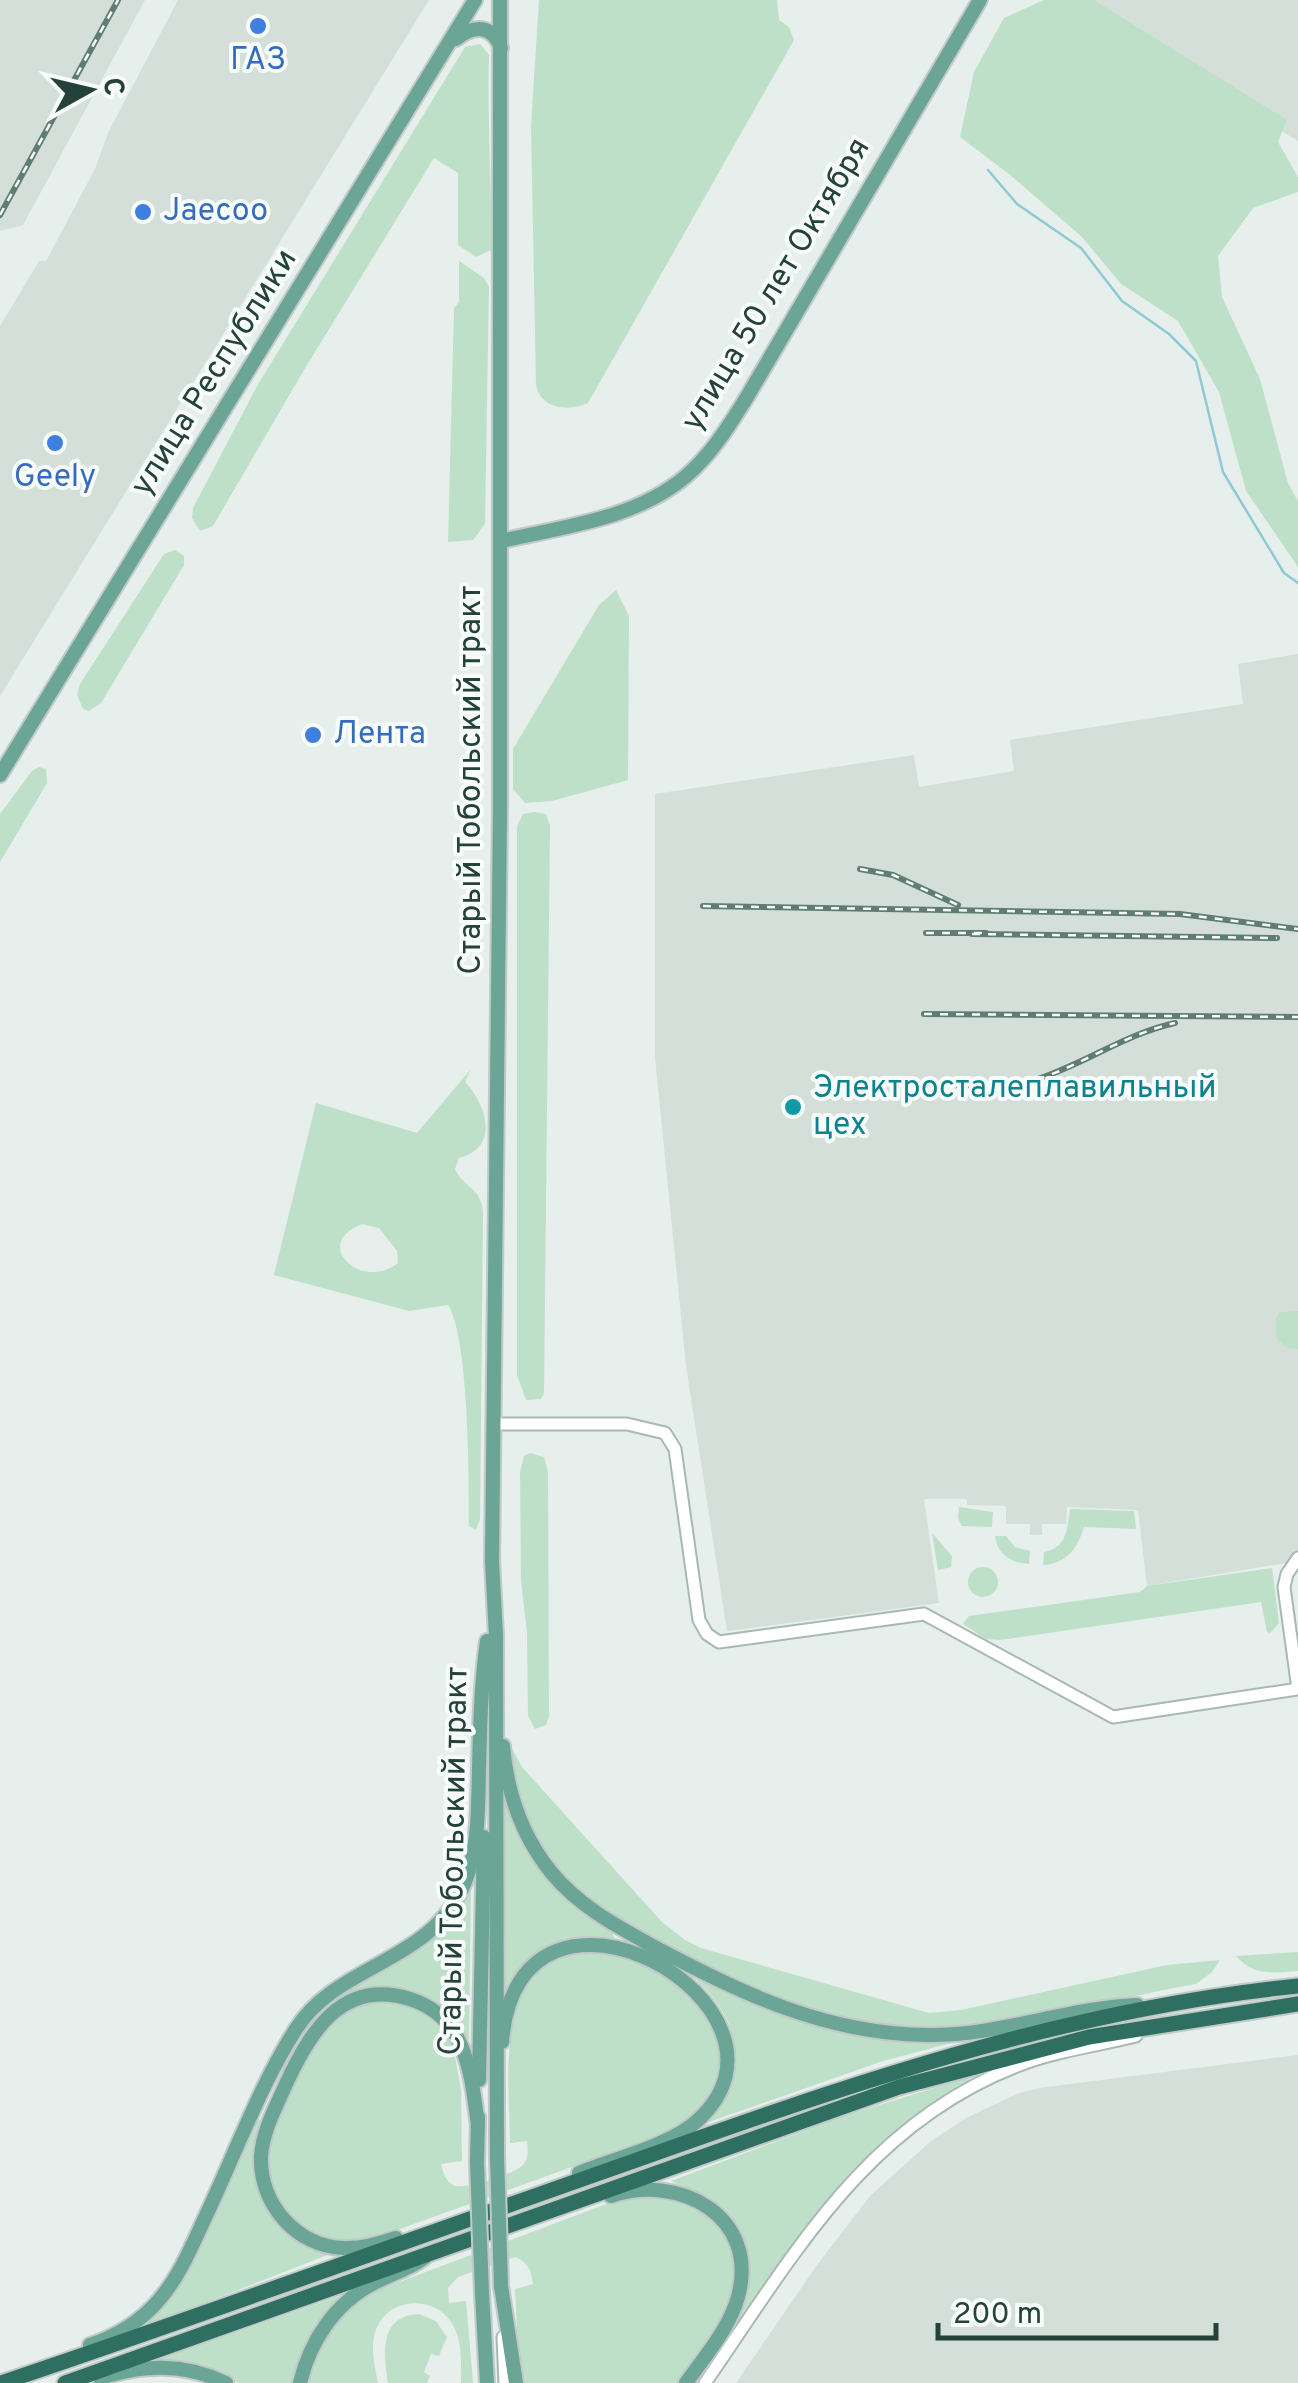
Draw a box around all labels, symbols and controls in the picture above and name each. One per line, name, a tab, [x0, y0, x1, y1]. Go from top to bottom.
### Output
marker: ГАЗ	[247, 15, 269, 37]
north arrow	[40, 40, 140, 140]
place label: ГАЗ	[230, 41, 286, 81]
text: С	[93, 76, 131, 98]
street label: улица 50 лет Октября	[674, 131, 880, 439]
place label: Jaecoo	[163, 192, 268, 232]
marker: Jaecoo	[132, 201, 154, 223]
street label: улица Республики	[123, 242, 307, 504]
marker: Geely	[44, 432, 66, 454]
place label: Geely	[14, 458, 96, 498]
street label: Старый Тобольский тракт	[452, 585, 492, 975]
place label: Лента	[333, 715, 426, 755]
marker: Лента	[302, 724, 324, 746]
place label: Электросталеплавильный цех	[813, 1069, 1217, 1146]
marker: Электросталеплавильный цех	[782, 1096, 804, 1118]
street label: Старый Тобольский тракт	[432, 1666, 478, 2056]
scale bar	[938, 2278, 1216, 2340]
text: 200 m	[953, 2297, 1042, 2334]

